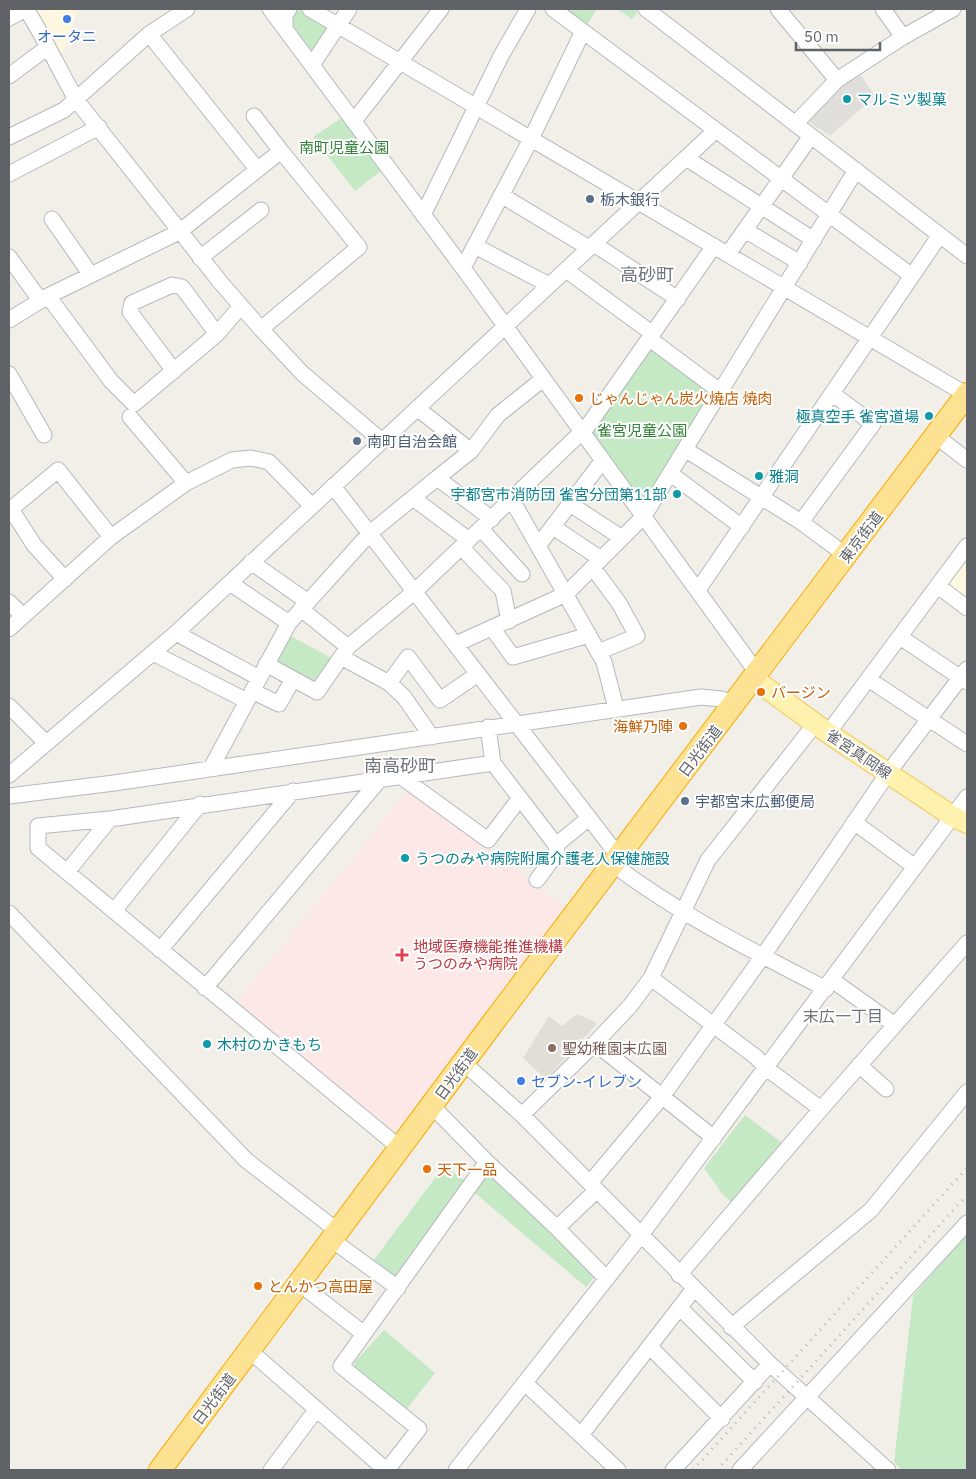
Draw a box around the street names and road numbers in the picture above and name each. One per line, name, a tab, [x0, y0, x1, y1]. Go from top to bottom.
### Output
street label: 東京街道	[835, 507, 887, 567]
street label: 日光街道	[674, 721, 726, 781]
street label: 雀宮真岡線	[823, 725, 895, 783]
street label: 日光街道	[431, 1044, 481, 1104]
street label: 日光街道	[188, 1369, 240, 1429]

